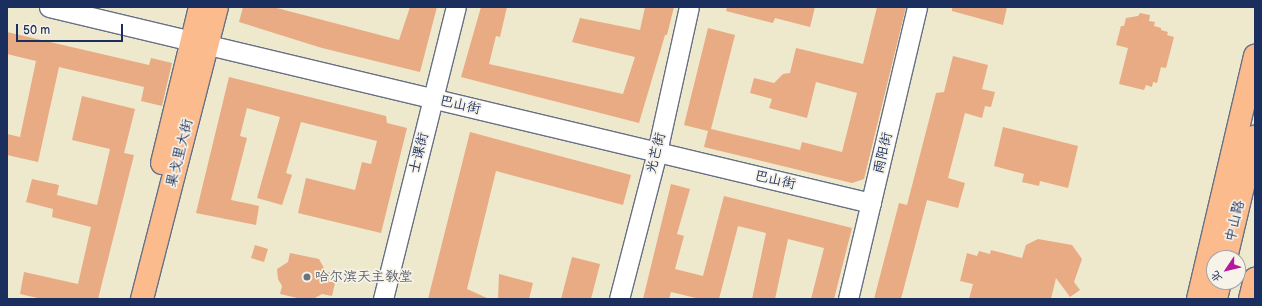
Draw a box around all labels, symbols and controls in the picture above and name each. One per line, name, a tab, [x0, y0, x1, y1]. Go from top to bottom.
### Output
scale bar	[18, 16, 125, 42]
text: 50 m	[23, 23, 50, 38]
street label: 巴山街	[438, 92, 482, 118]
street label: 果戈里大街	[163, 117, 197, 189]
street label: 士课街	[406, 131, 432, 175]
street label: 光芒街	[643, 131, 669, 175]
street label: 雨阳街	[870, 131, 896, 175]
street label: 巴山街	[753, 167, 797, 193]
street label: 中山路	[1222, 199, 1248, 243]
north arrow	[1206, 250, 1246, 290]
text: 北	[1208, 268, 1225, 285]
place label: 哈尔滨天主教堂	[315, 269, 413, 285]
marker: 哈尔滨天主教堂	[302, 272, 312, 282]

